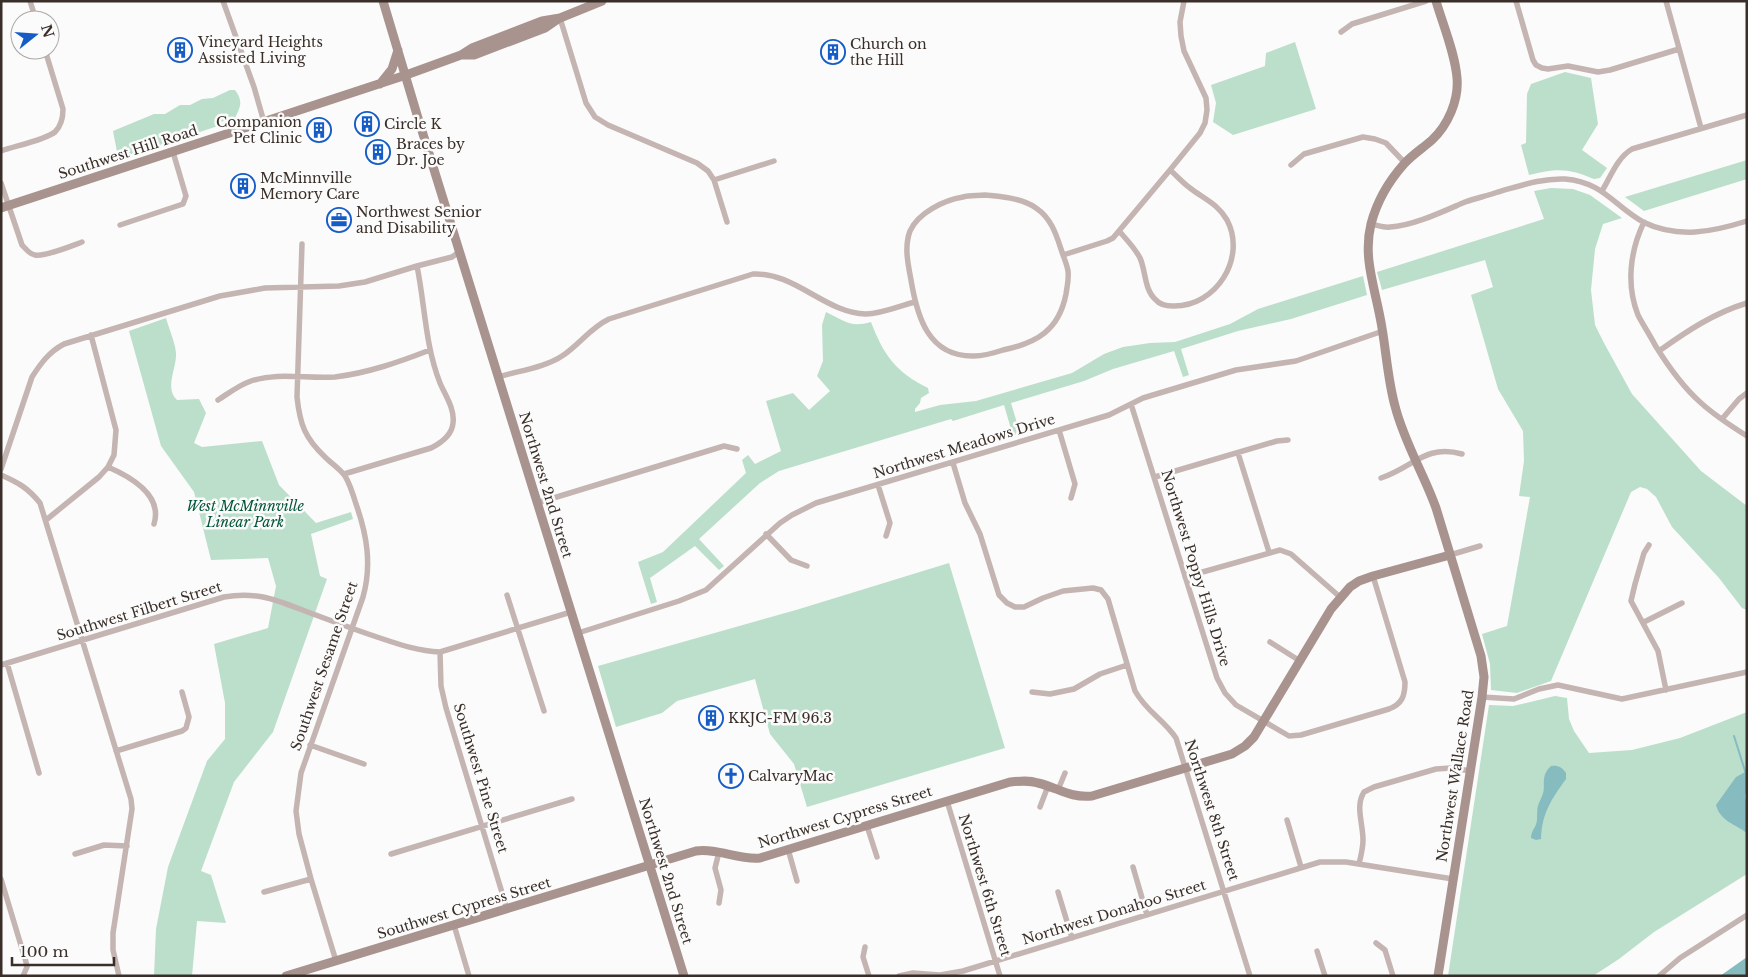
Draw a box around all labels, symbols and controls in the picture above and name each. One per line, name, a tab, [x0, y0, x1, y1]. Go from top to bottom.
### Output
north arrow	[10, 10, 60, 60]
text: N	[37, 22, 58, 40]
place label: Vineyard Heights Assisted Living	[197, 33, 323, 67]
place label: Church on the Hill	[850, 35, 927, 69]
building icon: Vineyard Heights Assisted Living	[167, 37, 193, 63]
building icon: Church on the Hill	[820, 39, 846, 65]
building icon: Circle K	[354, 111, 380, 137]
place label: Companion Pet Clinic	[216, 113, 302, 147]
place label: Circle K	[384, 115, 443, 133]
building icon: Companion Pet Clinic	[306, 117, 332, 143]
street label: Southwest Hill Road	[56, 121, 201, 183]
place label: Braces by Dr. Joe	[396, 135, 465, 169]
building icon: Braces by Dr. Joe	[365, 139, 391, 165]
place label: McMinnville Memory Care	[260, 169, 360, 203]
building icon: McMinnville Memory Care	[230, 173, 256, 199]
place label: Northwest Senior and Disability	[356, 203, 482, 237]
office icon: Northwest Senior and Disability	[326, 207, 352, 233]
street label: Northwest 2nd Street	[515, 410, 577, 561]
street label: Northwest Meadows Drive	[871, 410, 1057, 482]
street label: Northwest Poppy Hills Drive	[1157, 467, 1235, 669]
park label: West McMinnville Linear Park	[186, 497, 304, 531]
street label: Southwest Filbert Street	[54, 577, 224, 645]
street label: Southwest Sesame Street	[287, 578, 362, 753]
street label: Northwest Wallace Road	[1432, 688, 1478, 863]
street label: Southwest Pine Street	[450, 701, 513, 856]
building icon: KKJC-FM 96.3	[698, 705, 724, 731]
place label: KKJC-FM 96.3	[728, 709, 832, 727]
street label: Northwest 8th Street	[1181, 737, 1244, 884]
church icon: CalvaryMac	[718, 763, 744, 789]
place label: CalvaryMac	[748, 767, 834, 785]
street label: Northwest Cypress Street	[756, 782, 935, 852]
street label: Northwest 2nd Street	[635, 796, 697, 947]
street label: Northwest 6th Street	[955, 812, 1015, 959]
street label: Southwest Cypress Street	[375, 873, 554, 943]
street label: Northwest Donahoo Street	[1020, 875, 1209, 949]
scale bar	[12, 934, 115, 966]
text: 100 m	[20, 942, 69, 961]

